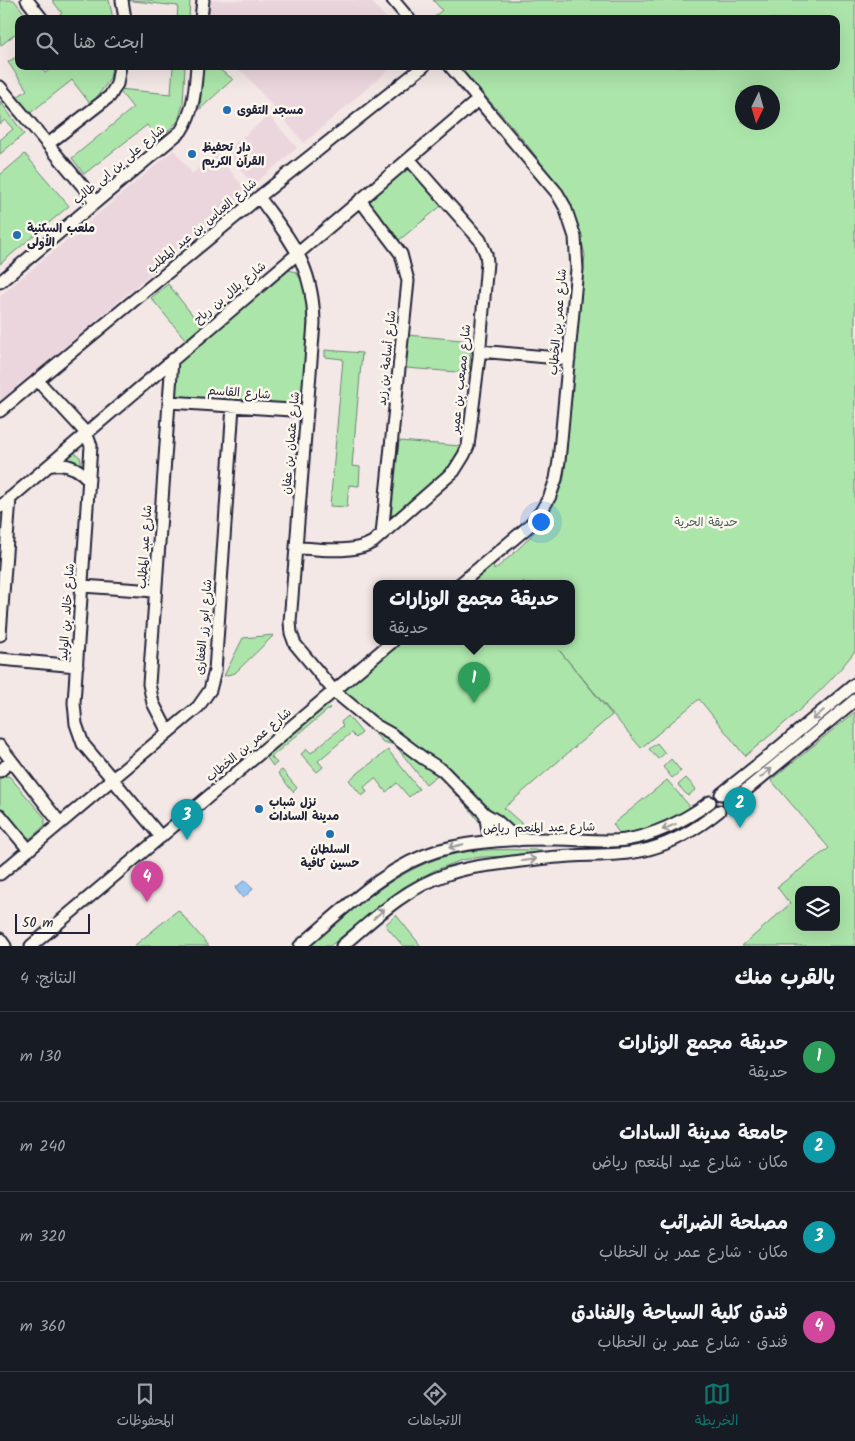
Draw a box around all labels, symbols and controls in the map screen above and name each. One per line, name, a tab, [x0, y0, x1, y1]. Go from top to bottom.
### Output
search box	[15, 15, 840, 70]
text: ابحث هنا	[73, 28, 144, 58]
icon: search	[33, 29, 61, 57]
north arrow	[735, 85, 780, 130]
place label: مسجد التقوى	[237, 101, 303, 120]
marker: مسجد التقوى	[221, 104, 233, 116]
street label: شارع على بن ابى طالب	[69, 121, 169, 209]
place label: دار تحفيظ القرآن الكريم	[202, 138, 264, 171]
marker: دار تحفيظ القرآن الكريم	[186, 148, 198, 160]
street label: شارع العباس بن عبد المطلب	[143, 174, 261, 278]
place label: ملعب السكنية الأولى	[27, 219, 95, 252]
marker: ملعب السكنية الأولى	[11, 229, 23, 241]
street label: شارع بلال بن رباح	[190, 257, 270, 329]
street label: شارع عمر بن الخطاب	[544, 268, 572, 376]
street label: شارع أسامة بن زيد	[373, 309, 401, 407]
street label: شارع مصعب بن عمير	[446, 323, 476, 436]
street label: شارع القاسم	[207, 381, 271, 405]
street label: شارع عثمان بن عفان	[277, 391, 305, 495]
street label: شارع عبد المطلب	[133, 504, 157, 590]
your location	[528, 509, 554, 535]
park label: حديقة الحرية	[674, 513, 738, 532]
street label: شارع خالد بن الوليد	[54, 563, 80, 661]
street label: شارع ابو زر الغفارى	[190, 578, 218, 676]
popup	[373, 580, 575, 645]
text: حديقة مجمع الوزارات	[389, 585, 559, 615]
text: حديقة	[389, 616, 429, 641]
pin: 1	[458, 662, 490, 703]
street label: شارع عمر بن الخطاب	[202, 703, 296, 787]
one-way arrow	[811, 710, 824, 721]
one-way arrow	[760, 767, 773, 778]
pin: 2	[724, 787, 756, 828]
place label: نزل شباب مدينة السادات	[269, 793, 339, 826]
pin: 3	[171, 799, 203, 840]
marker: نزل شباب مدينة السادات	[253, 803, 265, 815]
street label: شارع عبد المنعم رياض	[483, 818, 595, 838]
one-way arrow	[662, 822, 677, 832]
marker: السلطان حسين كافية	[324, 828, 336, 840]
place label: السلطان حسين كافية	[301, 840, 360, 873]
one-way arrow	[449, 842, 465, 851]
one-way arrow	[521, 855, 537, 865]
pin: 4	[131, 861, 163, 902]
map controls	[795, 886, 840, 931]
button: layers	[795, 886, 840, 931]
one-way arrow	[373, 908, 386, 920]
scale bar	[15, 911, 90, 934]
text: 50 m	[22, 912, 53, 934]
text: بالقرب منك	[735, 962, 835, 995]
text: النتائج: 4	[20, 966, 76, 991]
text: حديقة مجمع الوزارات	[619, 1029, 788, 1059]
text: 130 m	[20, 1044, 61, 1069]
text: 1	[817, 1044, 821, 1069]
text: حديقة	[749, 1060, 788, 1085]
text: جامعة مدينة السادات	[619, 1119, 788, 1149]
text: 240 m	[20, 1134, 65, 1159]
text: 2	[814, 1134, 824, 1159]
text: مكان · شارع عبد المنعم رياض	[592, 1150, 788, 1175]
text: مصلحة الضرائب	[660, 1209, 788, 1239]
text: 320 m	[20, 1224, 66, 1249]
text: 3	[815, 1224, 823, 1249]
text: مكان · شارع عمر بن الخطاب	[599, 1240, 788, 1265]
text: فندق كلية السياحة والفنادق	[571, 1299, 788, 1329]
text: 360 m	[20, 1314, 65, 1339]
text: 4	[815, 1314, 823, 1339]
text: فندق · شارع عمر بن الخطاب	[598, 1330, 788, 1355]
tab: المحفوظات	[117, 1380, 174, 1433]
tab: الاتجاهات	[407, 1380, 462, 1433]
tab: الخريطة	[695, 1380, 738, 1433]

